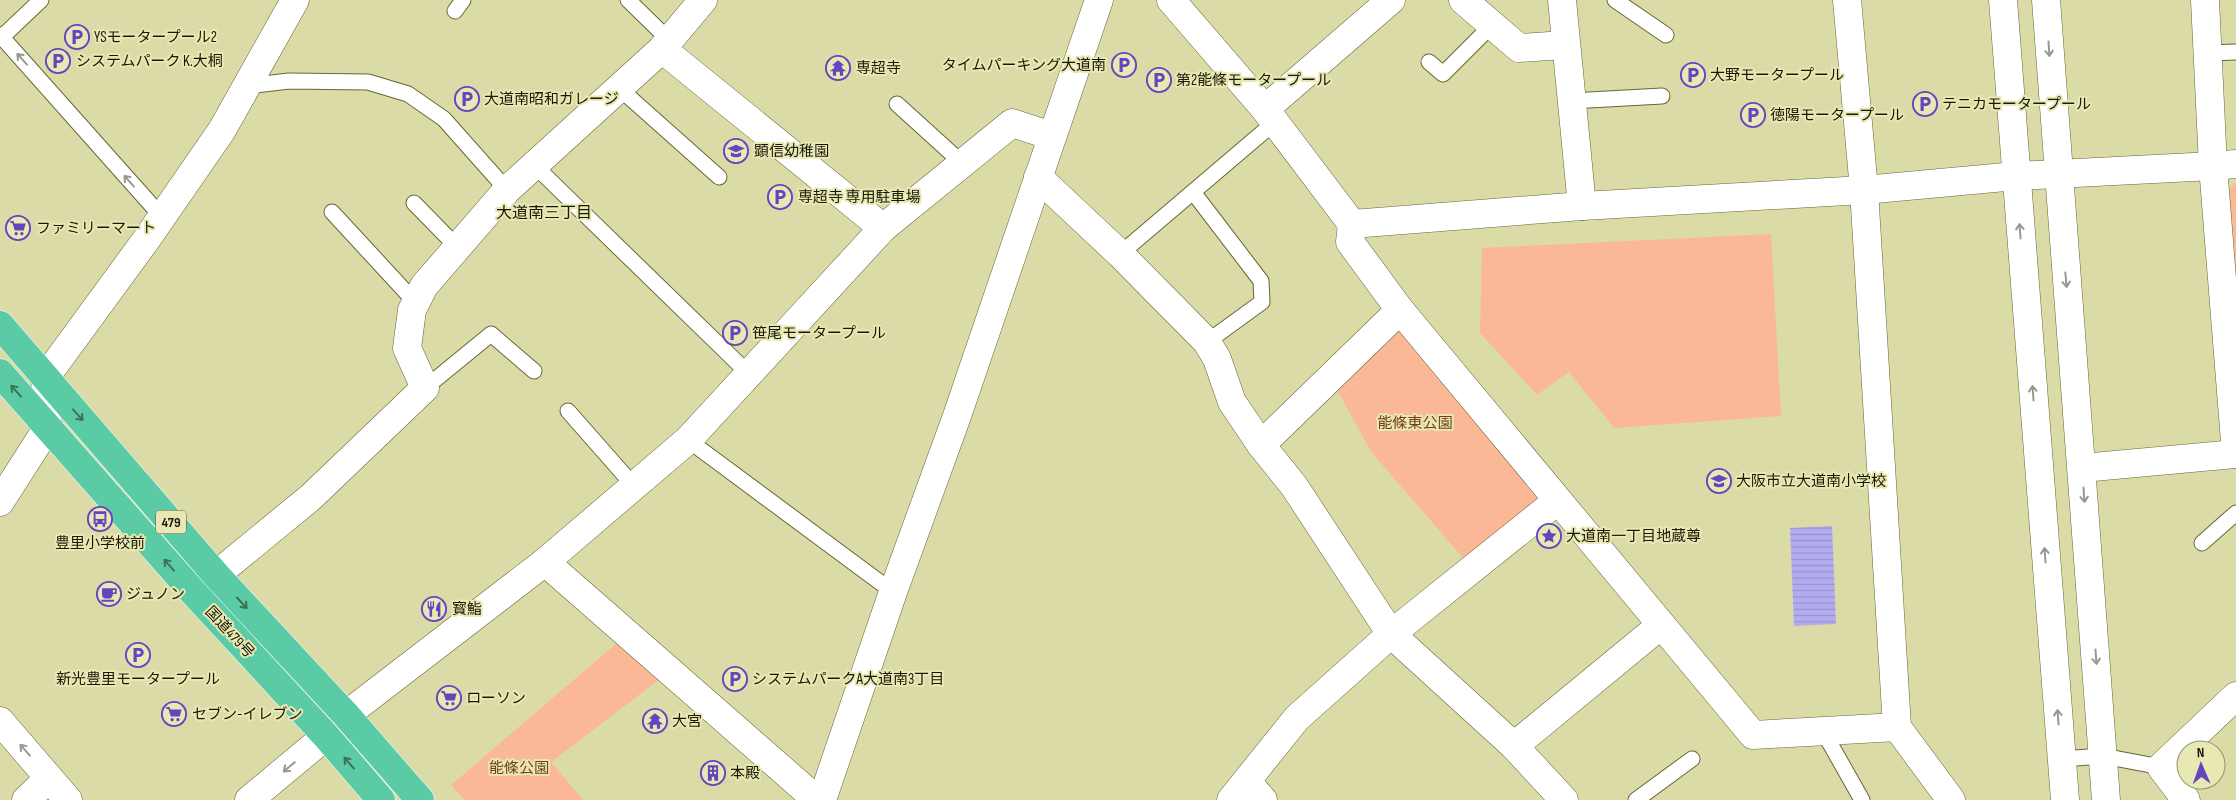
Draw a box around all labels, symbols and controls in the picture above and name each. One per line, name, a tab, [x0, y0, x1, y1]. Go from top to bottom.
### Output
parking icon: YSモータープール2	[64, 24, 90, 50]
place label: YSモータープール2	[94, 28, 217, 47]
one-way arrow	[2044, 40, 2054, 56]
parking icon: システムパーク K.大桐	[45, 48, 71, 74]
place label: システムパーク K.大桐	[76, 52, 223, 71]
parking icon: タイムパーキング大道南	[1111, 52, 1137, 78]
one-way arrow	[16, 53, 27, 66]
temple icon: 専超寺	[825, 55, 851, 81]
place label: タイムパーキング大道南	[942, 56, 1106, 75]
place label: 専超寺	[856, 59, 901, 78]
parking icon: 大野モータープール	[1680, 62, 1706, 88]
place label: 大野モータープール	[1710, 66, 1844, 85]
parking icon: 第2能條モータープール	[1146, 67, 1172, 93]
place label: 第2能條モータープール	[1176, 71, 1331, 90]
parking icon: 大道南昭和ガレージ	[454, 86, 480, 112]
place label: 大道南昭和ガレージ	[484, 90, 619, 109]
parking icon: テニカモータープール	[1912, 91, 1938, 117]
place label: テニカモータープール	[1942, 95, 2091, 114]
parking icon: 徳陽モータープール	[1740, 102, 1766, 128]
place label: 徳陽モータープール	[1770, 106, 1904, 125]
school or university icon: 顕信幼稚園	[723, 138, 749, 164]
place label: 顕信幼稚園	[754, 142, 829, 161]
one-way arrow	[124, 174, 135, 187]
parking icon: 専超寺 専用駐車場	[767, 184, 793, 210]
place label: 専超寺 専用駐車場	[798, 188, 920, 207]
district label: 大道南三丁目	[496, 204, 592, 223]
supermarket icon: ファミリーマート	[5, 215, 31, 241]
place label: ファミリーマート	[36, 219, 156, 238]
one-way arrow	[2015, 223, 2025, 239]
one-way arrow	[2062, 272, 2071, 288]
parking icon: 笹尾モータープール	[722, 320, 748, 346]
place label: 笹尾モータープール	[752, 324, 886, 343]
one-way arrow	[10, 384, 22, 397]
one-way arrow	[2028, 385, 2037, 401]
one-way arrow	[72, 408, 83, 421]
park label: 能條東公園	[1377, 414, 1453, 433]
school or university icon: 大阪市立大道南小学校	[1706, 468, 1732, 494]
place label: 大阪市立大道南小学校	[1736, 472, 1886, 491]
one-way arrow	[2079, 486, 2088, 502]
bus stop icon: 豊里小学校前	[87, 506, 113, 532]
road number: 479	[156, 511, 186, 534]
place icon: 大道南一丁目地蔵尊	[1536, 523, 1562, 549]
place label: 大道南一丁目地蔵尊	[1566, 527, 1701, 546]
place label: 豊里小学校前	[55, 534, 145, 553]
one-way arrow	[2041, 547, 2050, 563]
one-way arrow	[164, 559, 175, 572]
cafe icon: ジュノン	[96, 581, 122, 607]
place label: ジュノン	[126, 585, 185, 604]
one-way arrow	[236, 596, 248, 609]
restaurant icon: 寳鮨	[421, 596, 447, 622]
place label: 寳鮨	[452, 600, 482, 619]
street label: 国道479号	[201, 603, 258, 662]
parking icon: 新光豊里モータープール	[125, 642, 151, 668]
one-way arrow	[2091, 649, 2100, 665]
parking icon: システムパークA大道南3丁目	[722, 666, 748, 692]
place label: 新光豊里モータープール	[56, 670, 220, 689]
place label: システムパークA大道南3丁目	[752, 670, 944, 689]
supermarket icon: ローソン	[436, 685, 462, 711]
place label: ローソン	[466, 689, 526, 708]
supermarket icon: セブン-イレブン	[161, 701, 187, 727]
place label: セブン-イレブン	[192, 705, 303, 724]
temple icon: 大宮	[642, 708, 668, 734]
one-way arrow	[2053, 709, 2063, 725]
place label: 大宮	[672, 712, 702, 731]
north arrow	[2176, 740, 2226, 790]
one-way arrow	[19, 743, 31, 756]
text: N	[2197, 744, 2205, 761]
one-way arrow	[344, 757, 355, 770]
park label: 能條公園	[489, 759, 549, 778]
building icon: 本殿	[700, 760, 726, 786]
one-way arrow	[282, 762, 295, 773]
place label: 本殿	[730, 764, 760, 783]

